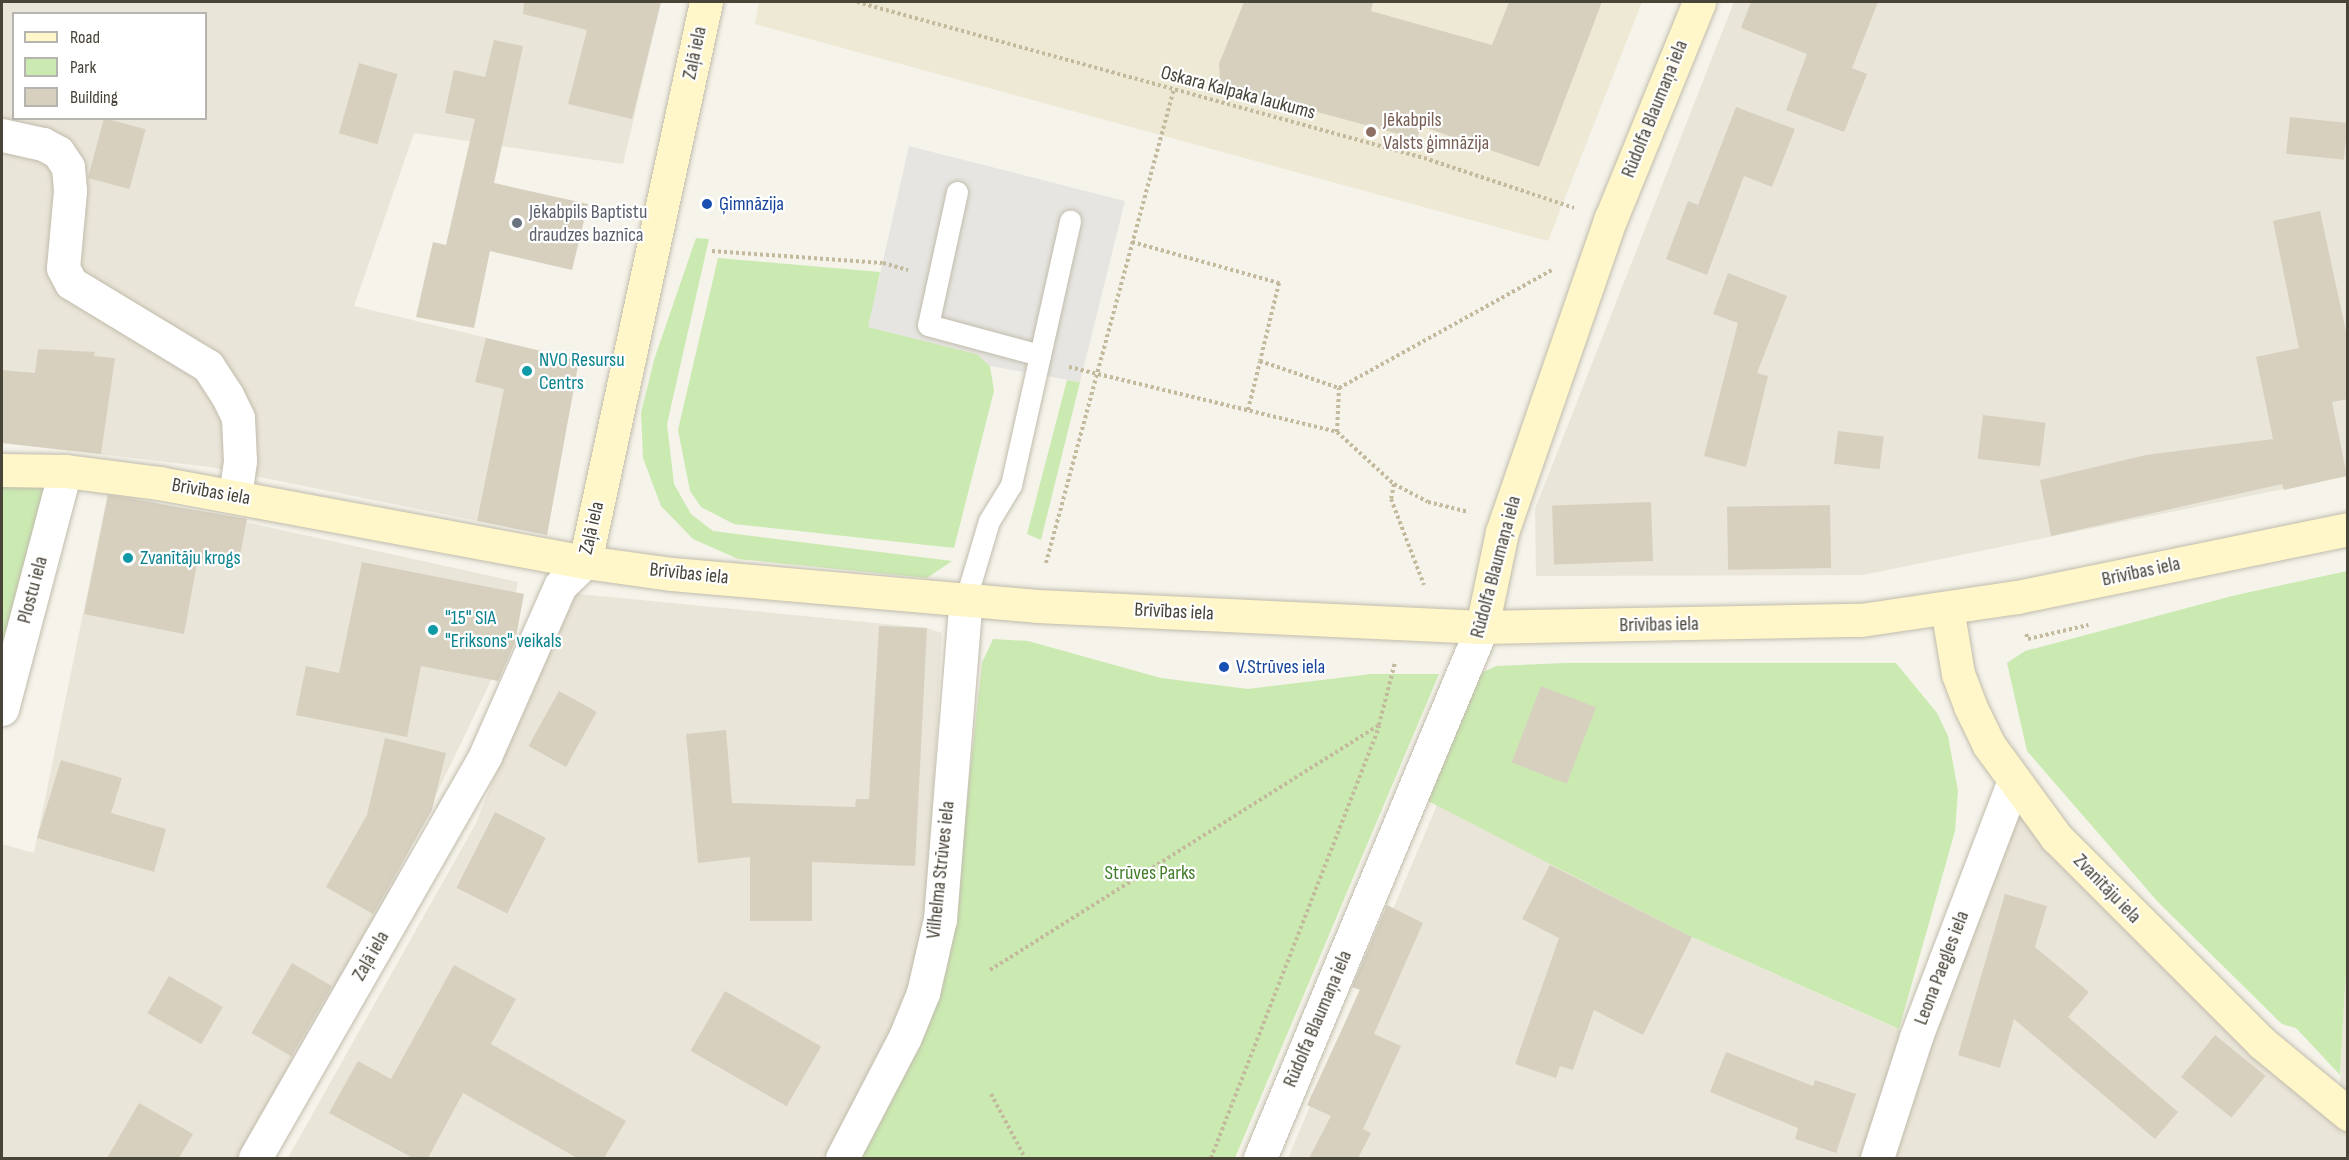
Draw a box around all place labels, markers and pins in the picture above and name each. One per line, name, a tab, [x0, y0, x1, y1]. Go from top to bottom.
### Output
place label: Jēkabpils Valsts ģimnāzija	[1383, 108, 1489, 155]
marker: Jēkabpils Valsts ģimnāzija	[1364, 125, 1378, 139]
place label: Ģimnāzija	[719, 192, 784, 216]
marker: Ģimnāzija	[700, 197, 714, 211]
place label: Jēkabpils Baptistu draudzes baznīca	[529, 200, 647, 247]
marker: Jēkabpils Baptistu draudzes baznīca	[510, 216, 524, 230]
place label: NVO Resursu Centrs	[539, 348, 625, 395]
marker: NVO Resursu Centrs	[520, 364, 534, 378]
place label: Zvanītāju krogs	[140, 546, 241, 570]
marker: Zvanītāju krogs	[121, 551, 135, 565]
place label: "15" SIA "Eriksons" veikals	[445, 606, 562, 653]
marker: "15" SIA "Eriksons" veikals	[426, 623, 440, 637]
place label: V.Strūves iela	[1236, 655, 1325, 679]
marker: V.Strūves iela	[1217, 660, 1231, 674]

